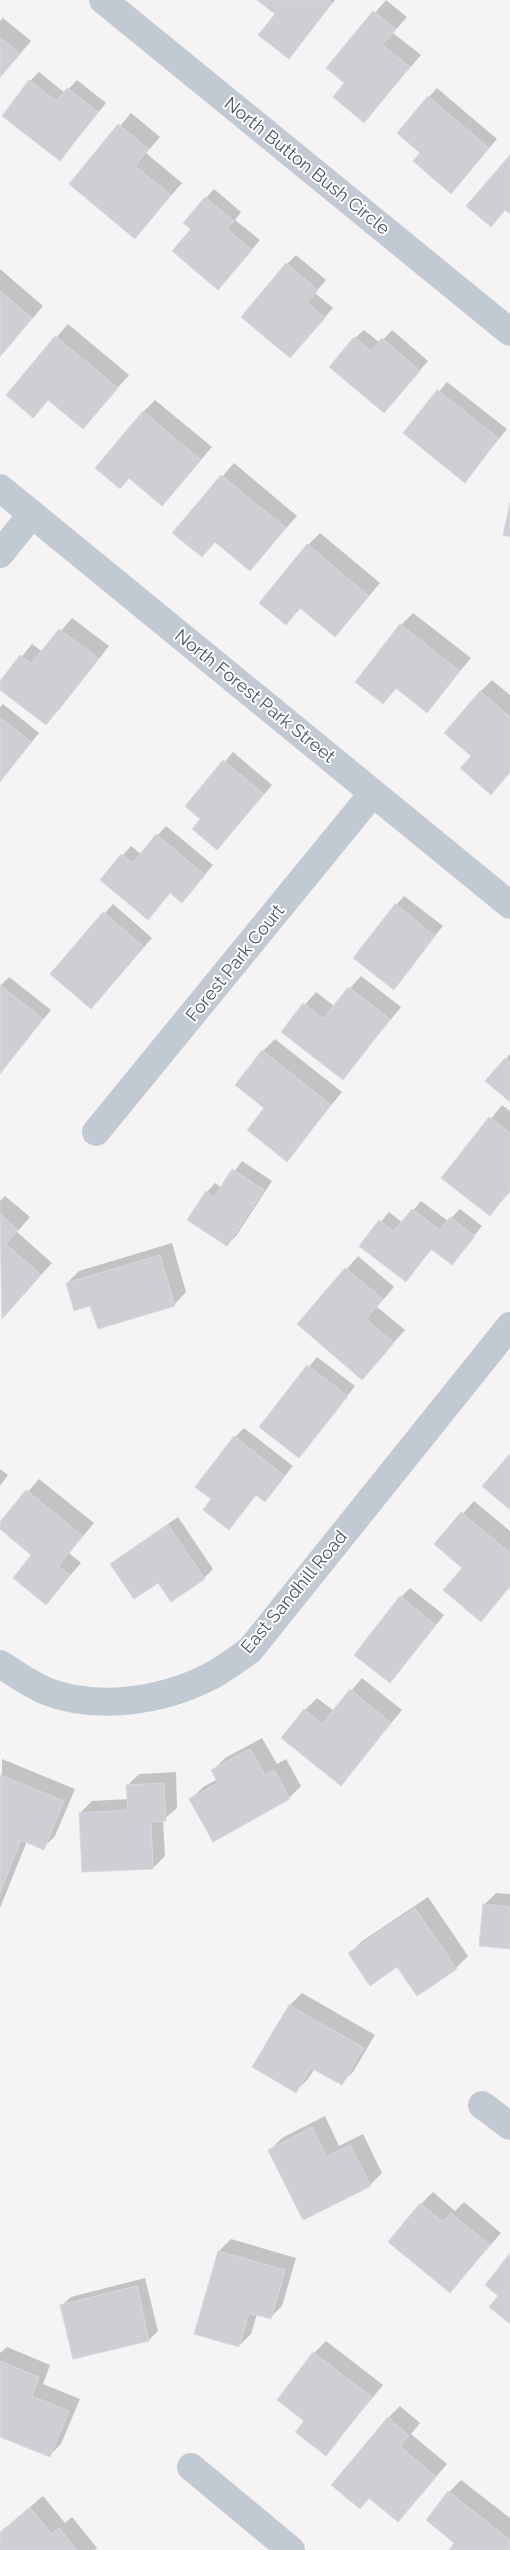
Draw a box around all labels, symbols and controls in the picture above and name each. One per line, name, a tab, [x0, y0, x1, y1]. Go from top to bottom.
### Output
street label: North Button Bush Circle	[221, 93, 394, 239]
street label: North Forest Park Street	[171, 625, 340, 767]
street label: Forest Park Court	[181, 900, 288, 1025]
street label: East Sandhill Road	[236, 1526, 351, 1657]

